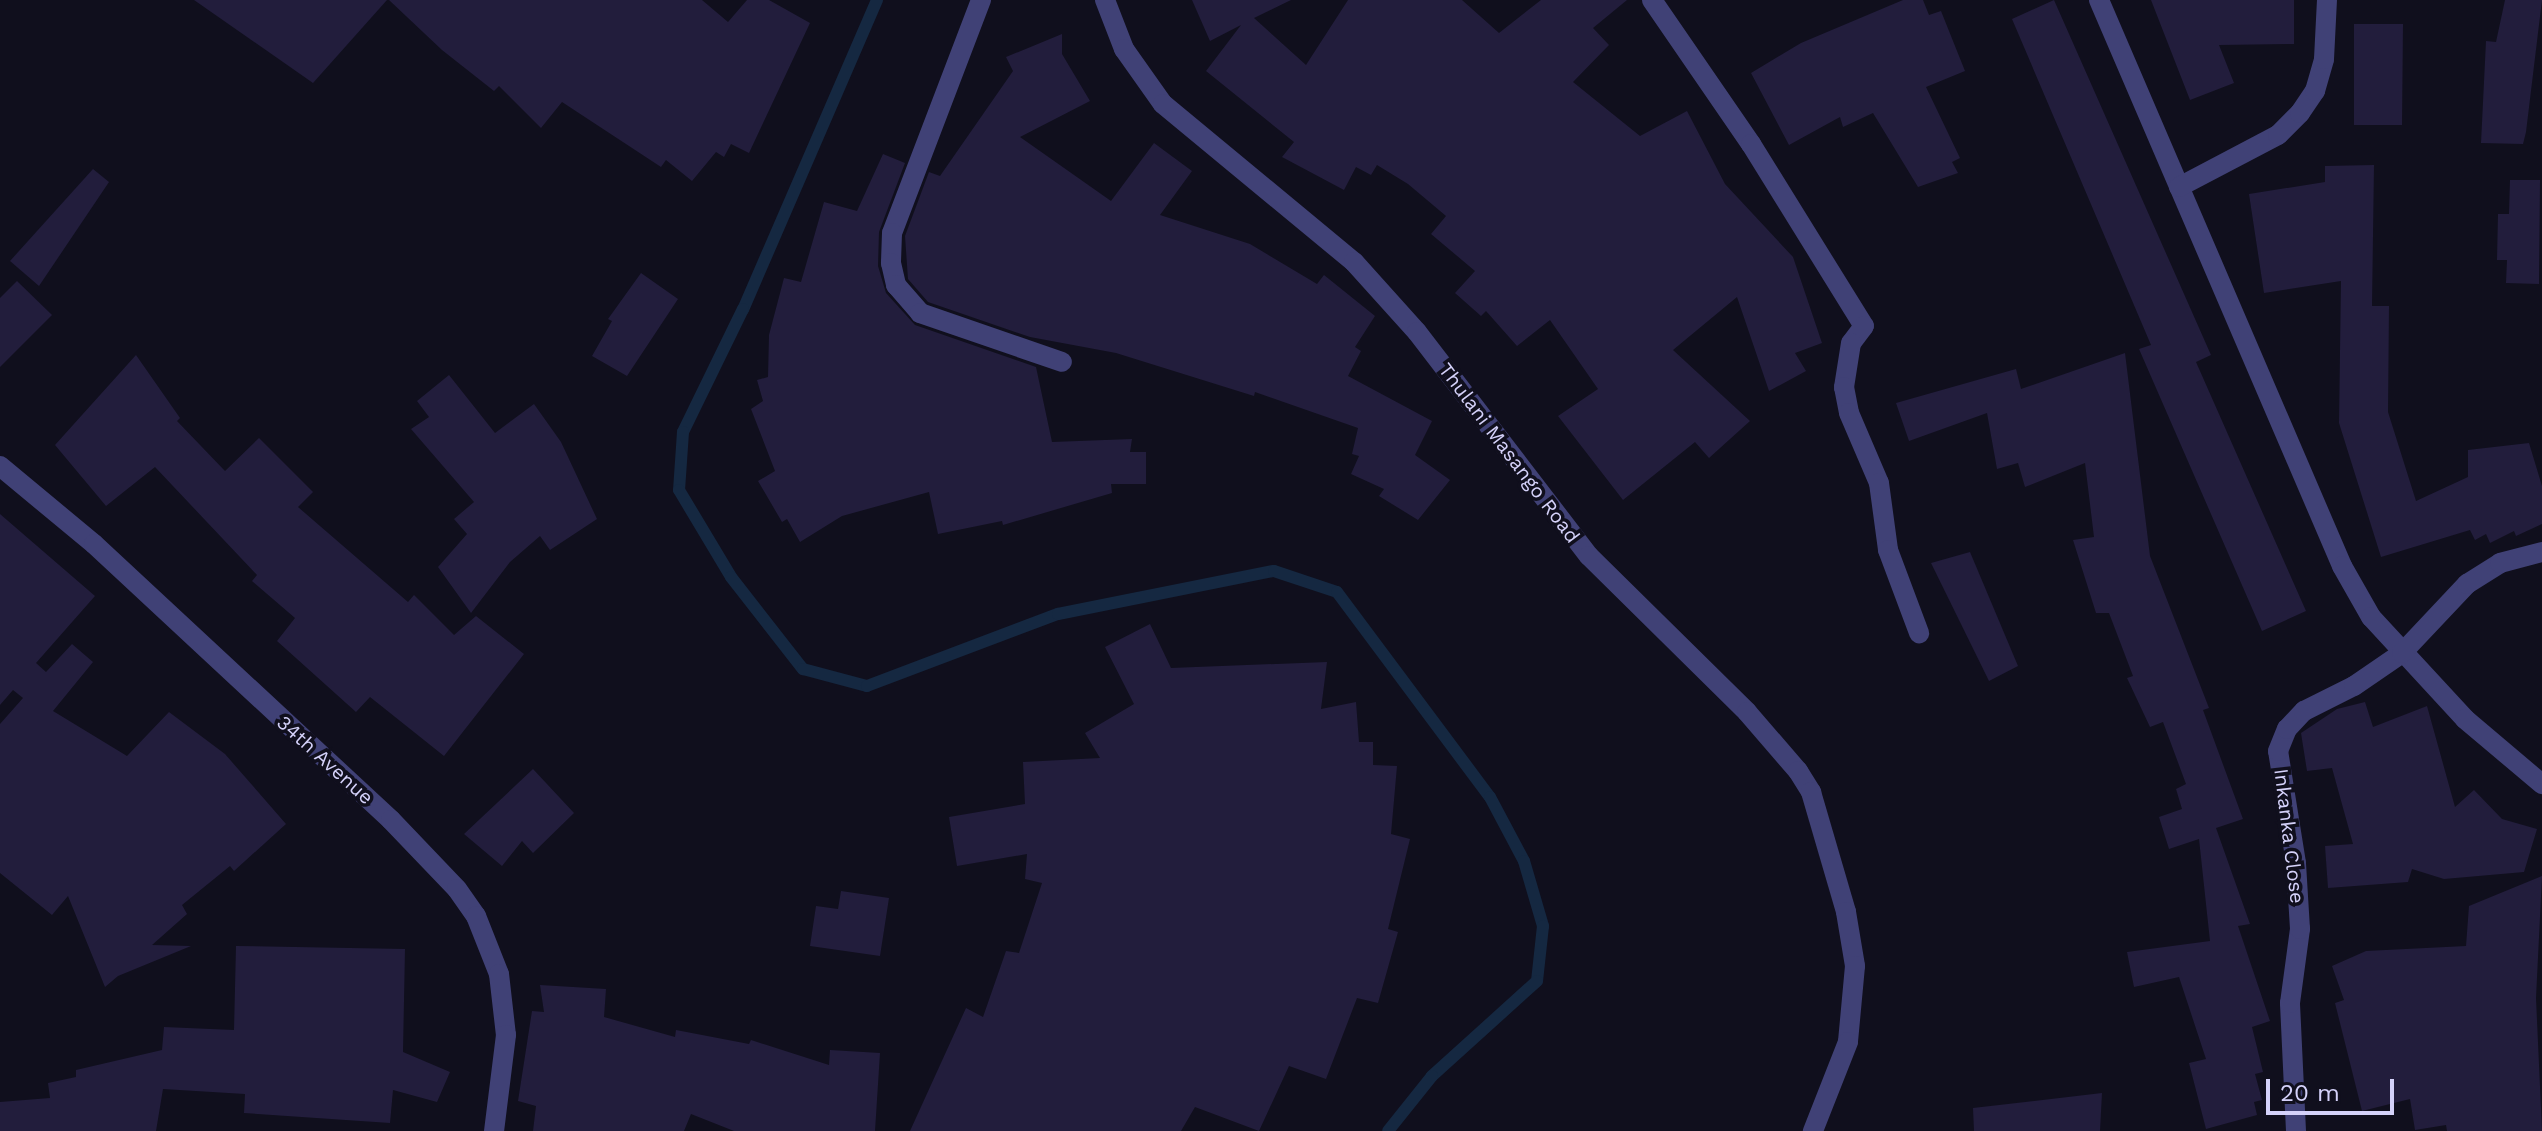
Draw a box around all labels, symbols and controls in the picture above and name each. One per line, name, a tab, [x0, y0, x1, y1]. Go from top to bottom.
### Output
street label: Thulani Masango Road	[1433, 358, 1585, 548]
street label: 34th Avenue	[272, 710, 378, 810]
street label: Inkanka Close	[2269, 767, 2309, 905]
scale bar	[2270, 1063, 2398, 1113]
text: 20 m	[2280, 1079, 2340, 1107]

